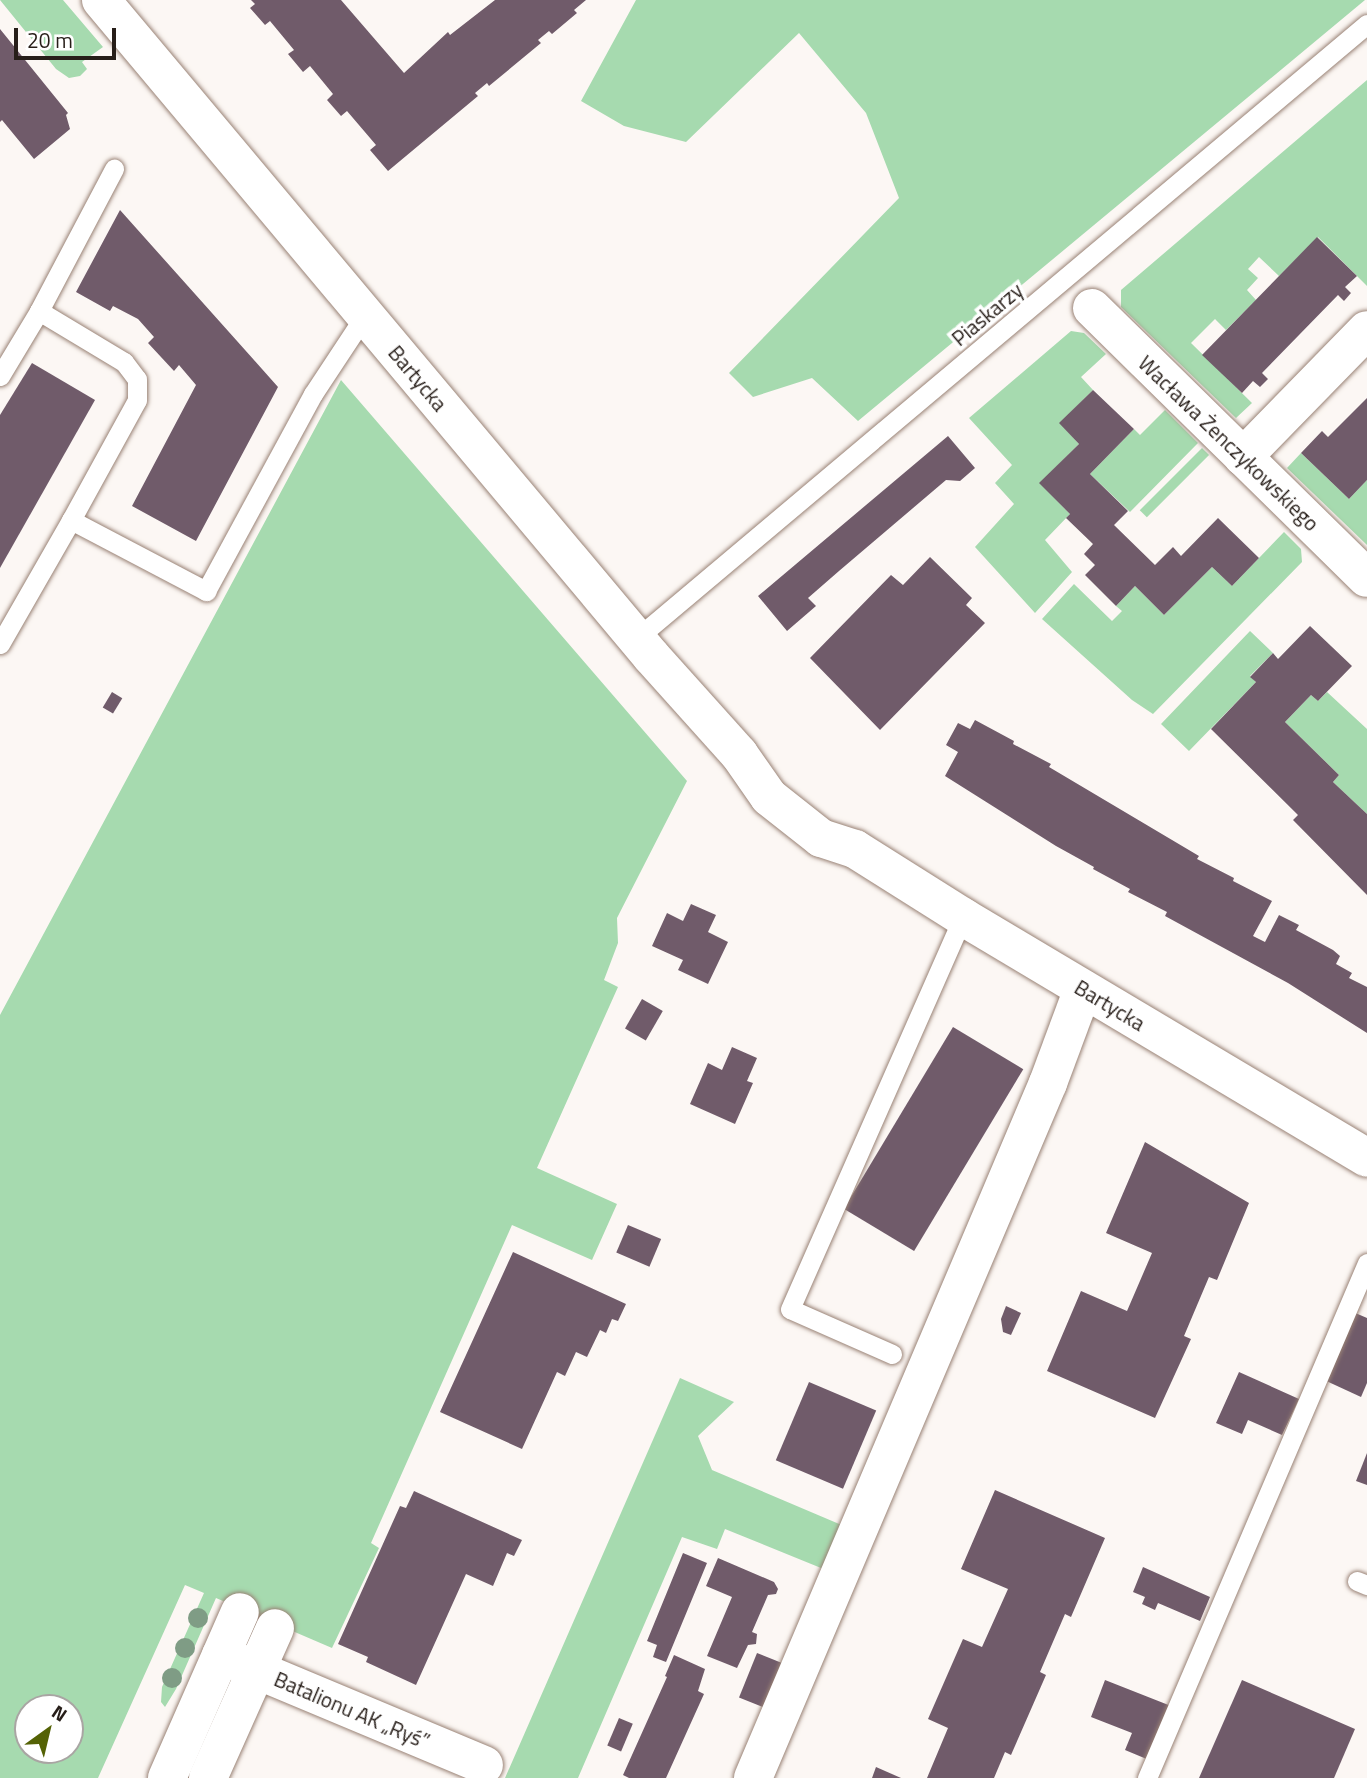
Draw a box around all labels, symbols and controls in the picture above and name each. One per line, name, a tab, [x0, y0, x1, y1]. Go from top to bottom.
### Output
scale bar	[18, 14, 119, 58]
text: 20 m	[27, 24, 73, 56]
street label: Piaskarzy	[946, 277, 1028, 351]
street label: Bartycka	[383, 340, 453, 416]
street label: Wacława Żenczykowskiego	[1133, 350, 1325, 536]
street label: Bartycka	[1070, 974, 1150, 1036]
street label: Batalionu AK „Ryś”	[271, 1666, 433, 1754]
north arrow	[14, 1694, 84, 1764]
text: N	[46, 1697, 73, 1729]

